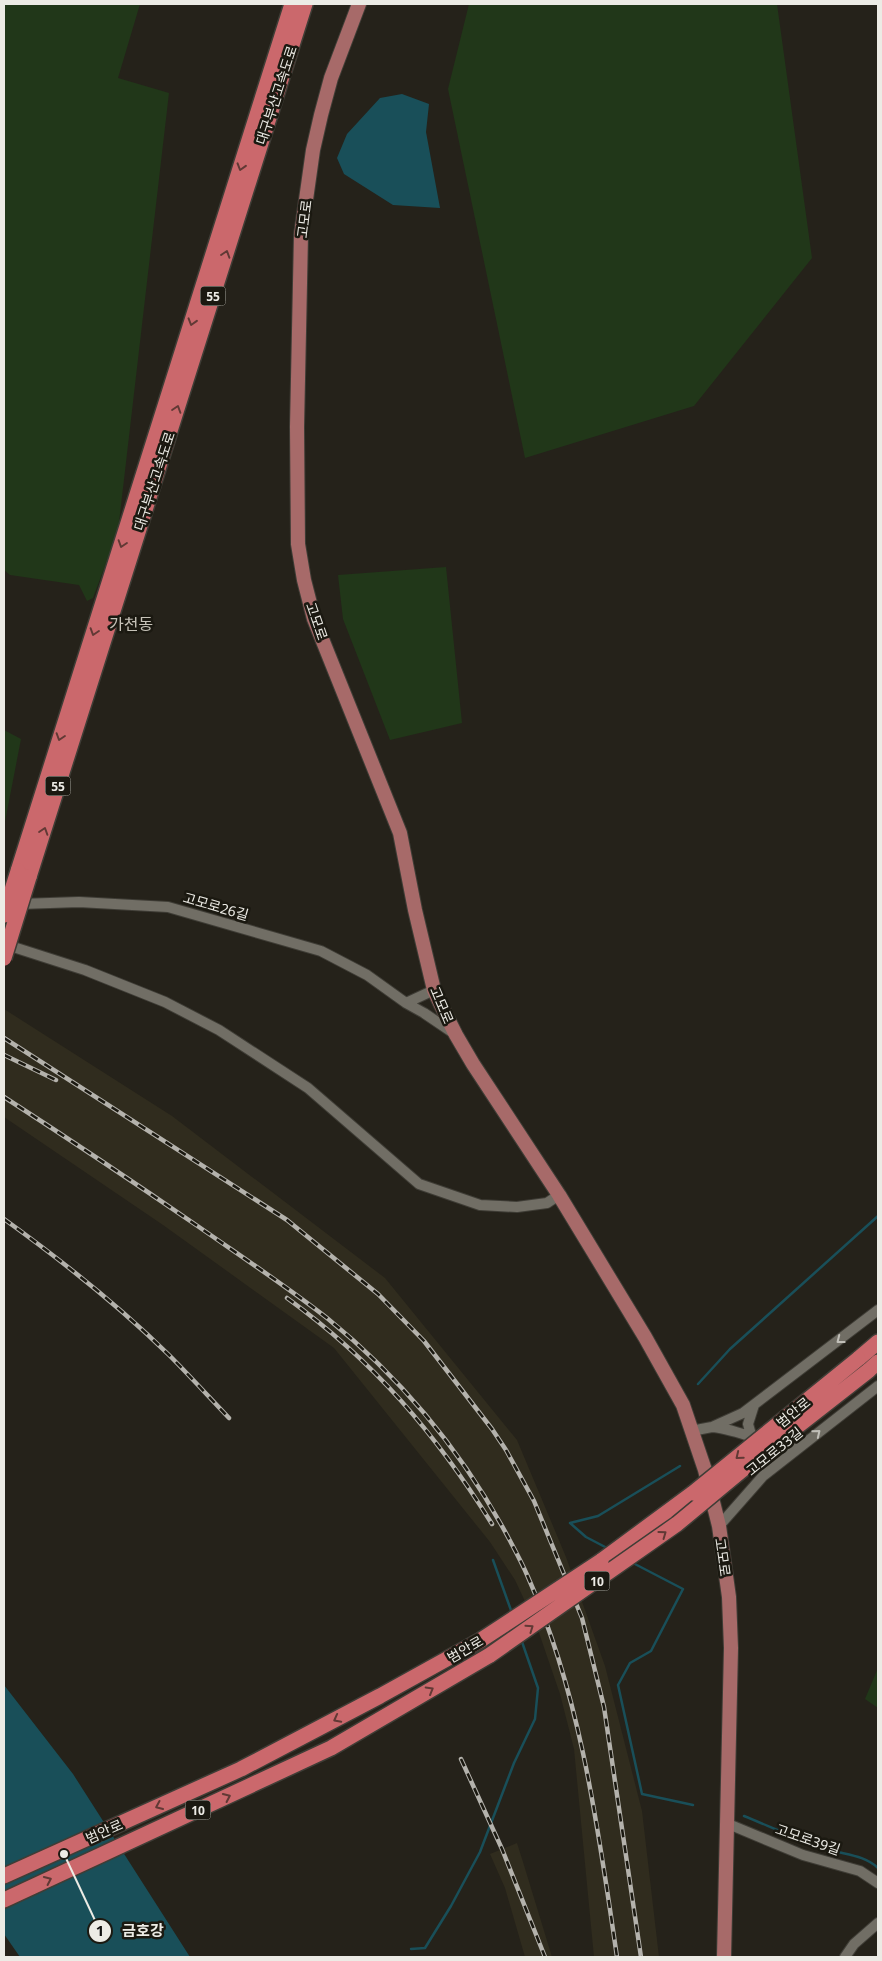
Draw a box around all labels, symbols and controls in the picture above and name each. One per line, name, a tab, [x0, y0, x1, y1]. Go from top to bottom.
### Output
street label: 대구부산고속도로	[251, 43, 301, 147]
one-way arrow	[236, 162, 246, 171]
street label: 고모로	[292, 199, 316, 239]
one-way arrow	[220, 250, 230, 259]
road number: 55	[200, 286, 226, 306]
one-way arrow	[188, 317, 198, 326]
one-way arrow	[171, 405, 181, 414]
street label: 대구부산고속도로	[129, 429, 179, 533]
one-way arrow	[118, 539, 128, 547]
street label: 고모로	[302, 600, 332, 642]
district label: 가천동	[109, 613, 153, 635]
one-way arrow	[90, 627, 100, 636]
one-way arrow	[56, 732, 66, 741]
road number: 55	[46, 776, 70, 796]
one-way arrow	[38, 827, 48, 835]
street label: 고모로26길	[181, 888, 251, 924]
street label: 고모로	[426, 984, 458, 1027]
one-way arrow	[836, 1334, 846, 1343]
street label: 범안로	[772, 1392, 814, 1432]
street label: 고모로33길	[742, 1422, 806, 1480]
one-way arrow	[812, 1430, 821, 1439]
one-way arrow	[735, 1450, 745, 1459]
one-way arrow	[657, 1531, 667, 1540]
street label: 고모로	[711, 1537, 735, 1578]
road number: 10	[584, 1572, 610, 1590]
one-way arrow	[524, 1625, 534, 1634]
street label: 범안로	[444, 1631, 487, 1667]
one-way arrow	[425, 1687, 434, 1697]
one-way arrow	[333, 1713, 342, 1723]
one-way arrow	[222, 1792, 231, 1803]
one-way arrow	[155, 1800, 164, 1810]
road number: 10	[186, 1800, 210, 1820]
street label: 범안로	[82, 1814, 126, 1848]
street label: 고모로39길	[773, 1819, 843, 1859]
one-way arrow	[43, 1875, 52, 1886]
callout: 금호강	[87, 1916, 174, 1946]
text: 1	[96, 1920, 104, 1940]
text: 금호강	[122, 1920, 164, 1940]

